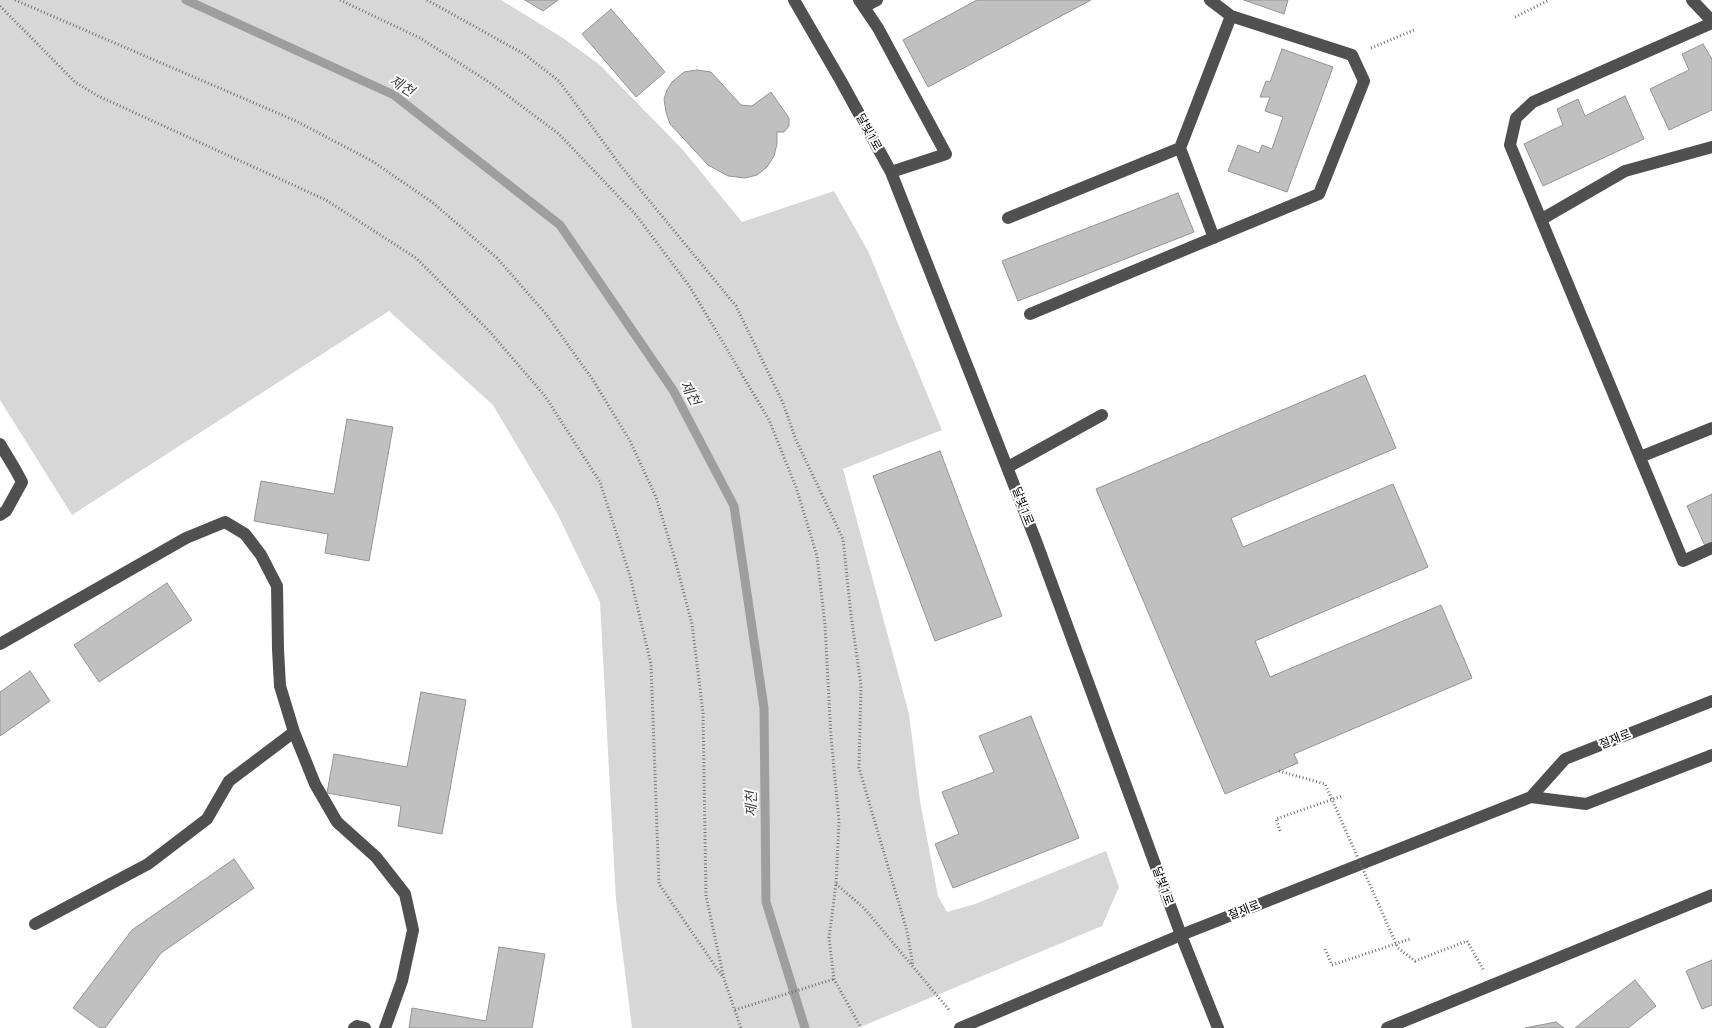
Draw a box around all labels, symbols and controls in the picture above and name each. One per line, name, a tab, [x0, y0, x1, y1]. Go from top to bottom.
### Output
water label: 제천	[387, 72, 417, 100]
street label: 달빛1로	[853, 111, 885, 153]
water label: 제천	[676, 378, 704, 408]
street label: 달빛1로	[1009, 485, 1037, 527]
street label: 절재로	[1597, 726, 1633, 752]
water label: 제천	[743, 791, 759, 817]
street label: 달빛1로	[1149, 865, 1177, 907]
street label: 절재로	[1226, 897, 1262, 923]

